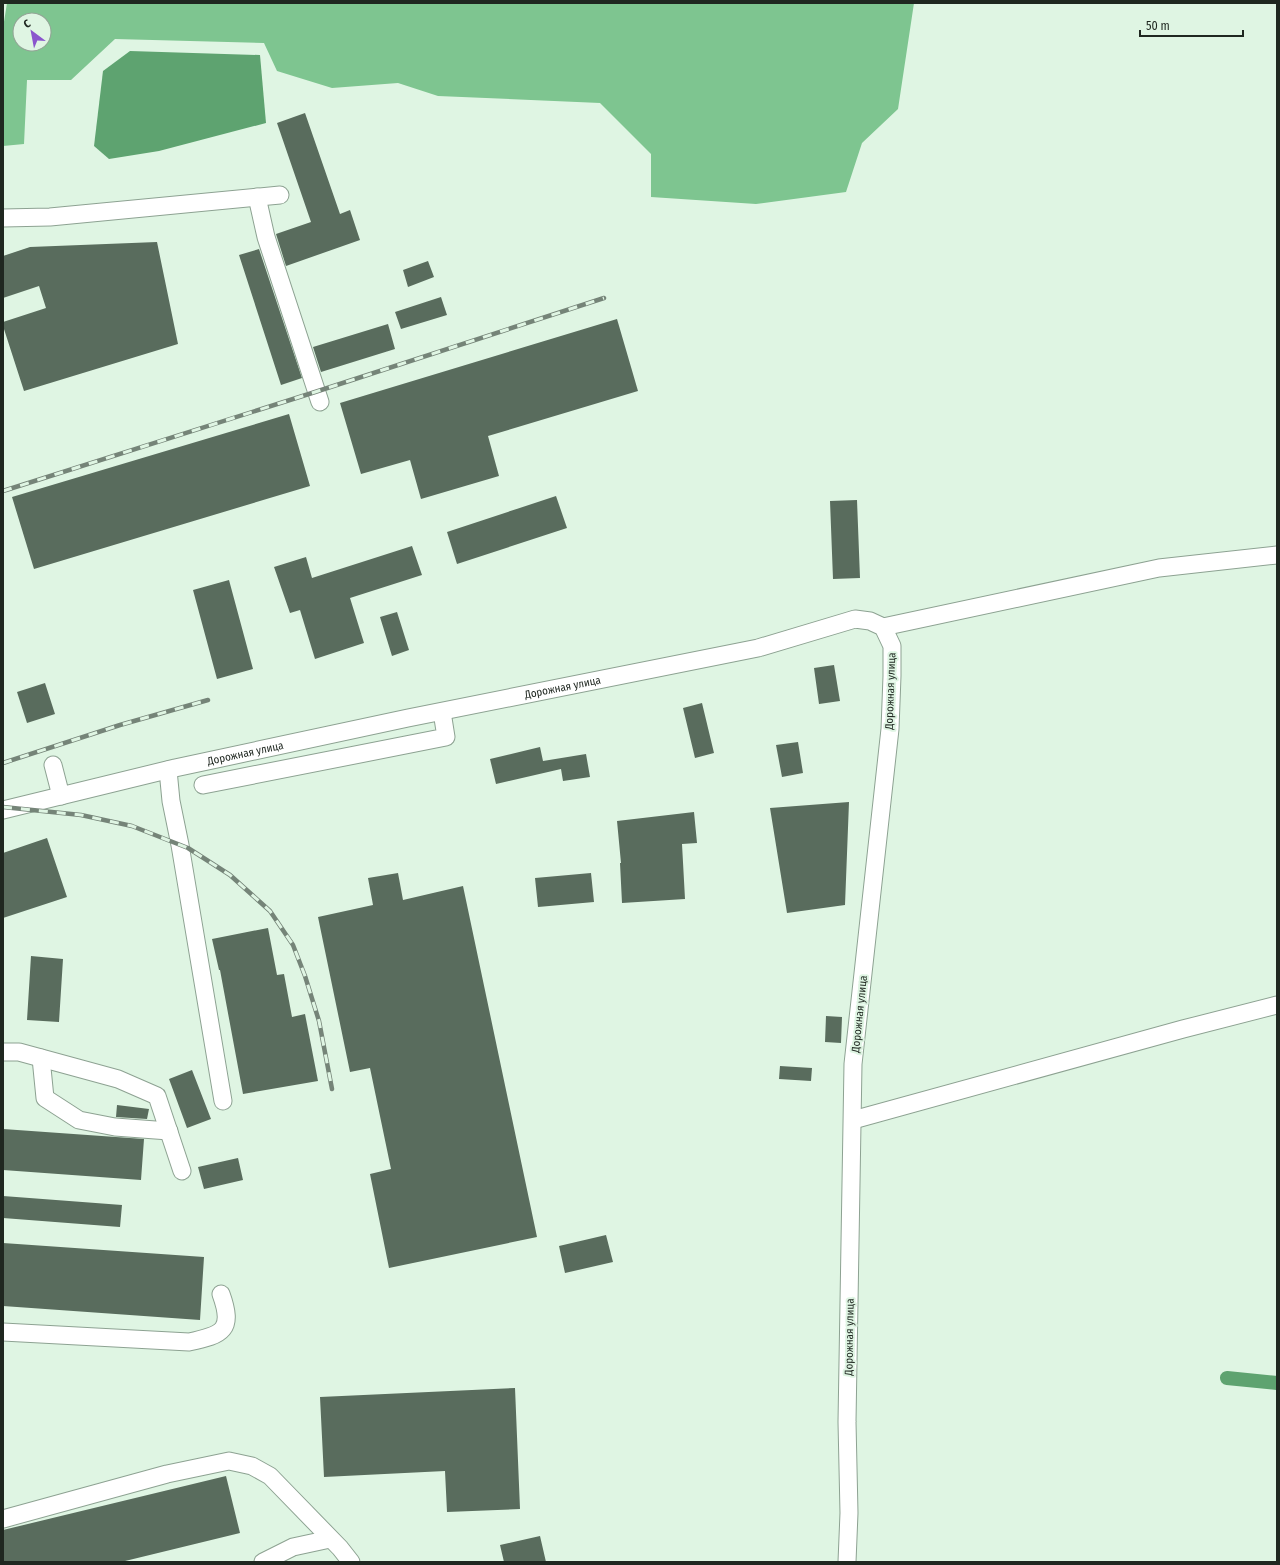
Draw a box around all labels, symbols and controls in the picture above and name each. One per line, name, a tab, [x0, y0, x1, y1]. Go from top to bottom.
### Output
north arrow	[12, 12, 52, 52]
scale bar	[1140, 12, 1243, 38]
text: С	[21, 17, 33, 31]
text: 50 m	[1146, 19, 1170, 33]
street label: Дорожная улица	[883, 652, 898, 731]
street label: Дорожная улица	[522, 674, 602, 702]
street label: Дорожная улица	[205, 739, 285, 768]
street label: Дорожная улица	[849, 975, 870, 1054]
street label: Дорожная улица	[842, 1298, 857, 1377]

